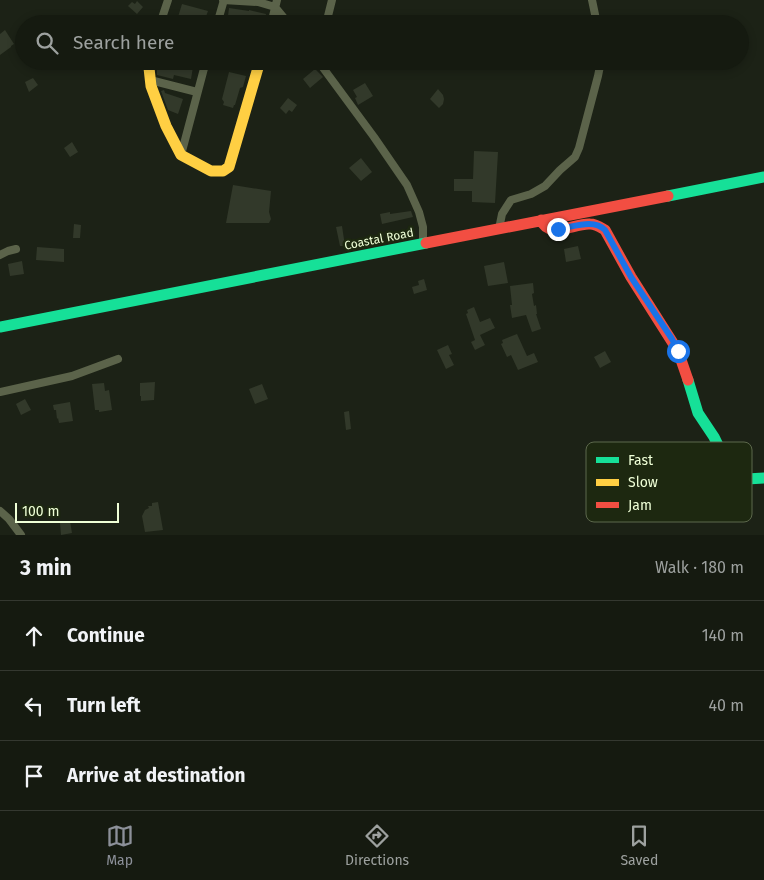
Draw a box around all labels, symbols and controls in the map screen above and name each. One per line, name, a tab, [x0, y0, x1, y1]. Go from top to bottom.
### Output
search box	[15, 15, 749, 70]
icon: search	[33, 29, 61, 57]
text: Search here	[73, 31, 174, 54]
route end	[547, 218, 570, 241]
street label: Coastal Road	[343, 225, 415, 253]
route start	[667, 340, 690, 363]
legend	[586, 442, 752, 522]
text: Fast	[628, 452, 654, 469]
text: Slow	[628, 474, 658, 491]
text: Jam	[628, 497, 652, 514]
scale bar	[15, 500, 119, 523]
text: 100 m	[22, 503, 59, 520]
text: 3 min	[20, 555, 72, 581]
text: Walk · 180 m	[655, 558, 744, 577]
icon: ahead	[20, 622, 48, 650]
text: Continue	[67, 624, 145, 647]
text: 140 m	[702, 626, 744, 645]
icon: left	[20, 692, 48, 720]
text: Turn left	[67, 694, 141, 717]
text: 40 m	[709, 696, 744, 715]
icon: arrive	[20, 762, 48, 790]
text: Arrive at destination	[67, 764, 246, 787]
tab: Map	[106, 822, 134, 869]
tab: Directions	[345, 822, 409, 869]
tab: Saved	[620, 822, 658, 869]

